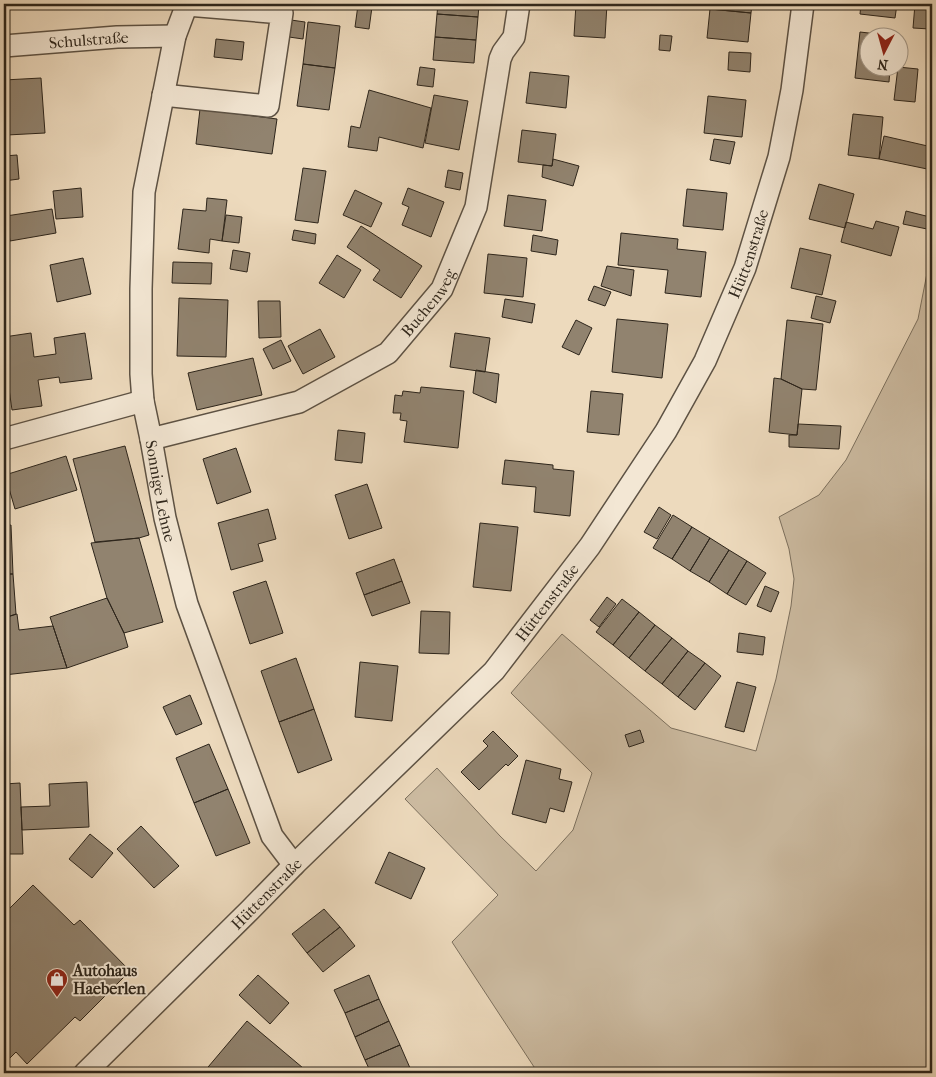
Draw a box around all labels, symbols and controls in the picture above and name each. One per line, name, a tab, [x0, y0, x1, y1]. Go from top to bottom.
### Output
street label: Schulstraße	[48, 28, 129, 52]
north arrow	[858, 28, 908, 78]
text: N	[876, 55, 889, 73]
street label: Hüttenstraße	[724, 207, 772, 301]
street label: Buchenweg	[397, 266, 460, 341]
street label: Sonnige Lehne	[141, 439, 180, 544]
street label: Hüttenstraße	[511, 560, 583, 645]
street label: Hüttenstraße	[227, 854, 306, 933]
place label: Autohaus Haeberlen	[72, 961, 146, 998]
shop icon: Autohaus Haeberlen	[45, 967, 69, 998]

